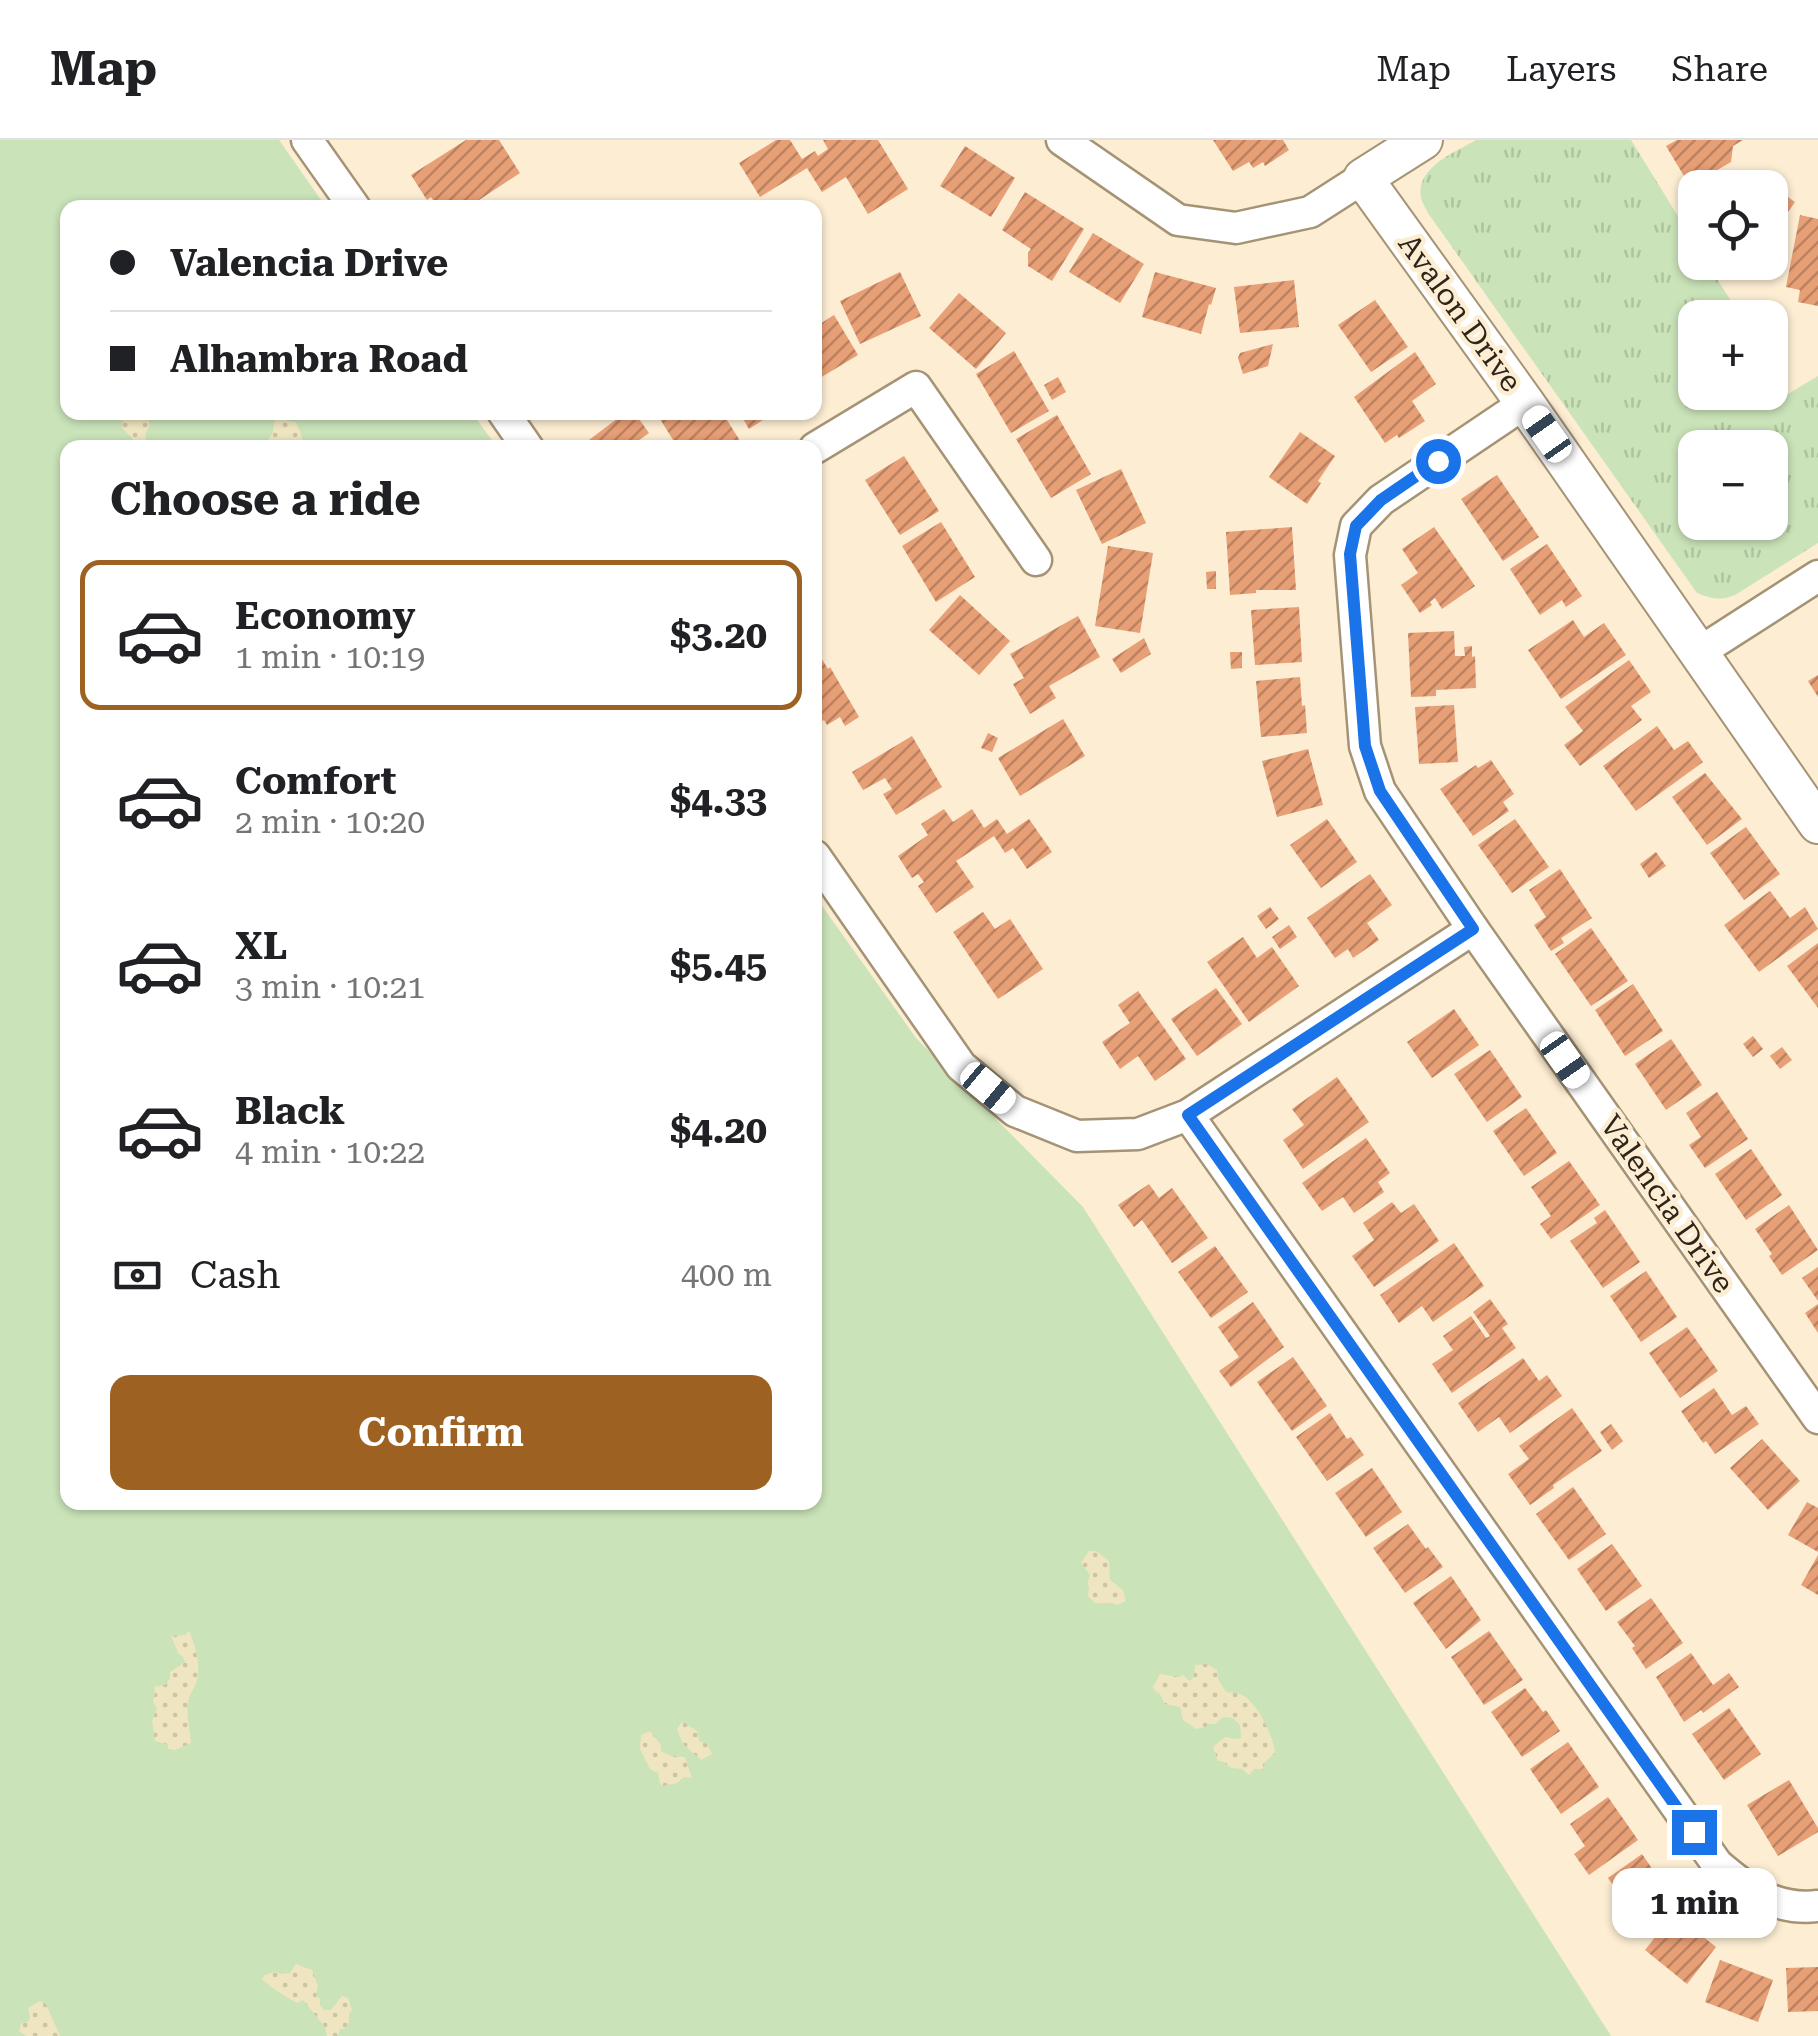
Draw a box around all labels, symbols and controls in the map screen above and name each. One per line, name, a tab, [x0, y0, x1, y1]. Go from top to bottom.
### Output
text: Map	[50, 41, 157, 97]
text: Map	[1376, 49, 1451, 90]
text: Layers	[1506, 49, 1616, 90]
text: Share	[1671, 49, 1768, 90]
map controls	[1678, 170, 1788, 540]
button: locate	[1678, 170, 1788, 280]
street label: Avalon Drive	[1392, 227, 1529, 398]
text: Valencia Drive	[170, 241, 448, 285]
button: +	[1678, 300, 1788, 410]
text: Alhambra Road	[170, 337, 468, 381]
car	[1518, 401, 1576, 467]
button: −	[1678, 430, 1788, 540]
route start	[1416, 439, 1461, 484]
text: Choose a ride	[110, 473, 421, 526]
icon: car	[115, 590, 205, 680]
text: Economy	[235, 594, 415, 638]
text: $3.20	[670, 613, 767, 657]
text: 1 min · 10:19	[235, 638, 425, 676]
icon: car	[115, 755, 205, 845]
text: Comfort	[235, 759, 396, 803]
text: $4.33	[670, 778, 767, 822]
text: 2 min · 10:20	[235, 803, 425, 841]
icon: car	[115, 920, 205, 1010]
text: XL	[235, 924, 287, 968]
text: $5.45	[670, 943, 767, 987]
text: 3 min · 10:21	[235, 968, 425, 1006]
car	[1536, 1027, 1594, 1093]
car	[955, 1057, 1021, 1119]
icon: car	[115, 1085, 205, 1175]
text: Black	[235, 1089, 345, 1133]
text: $4.20	[670, 1108, 767, 1152]
street label: Valencia Drive	[1593, 1108, 1742, 1299]
text: 4 min · 10:22	[235, 1133, 425, 1171]
icon: cash	[110, 1248, 165, 1303]
text: Cash	[190, 1253, 280, 1297]
text: 400 m	[681, 1256, 772, 1294]
button: Confirm	[110, 1375, 772, 1490]
route end	[1672, 1810, 1717, 1855]
callout: 1 min	[1612, 1867, 1776, 1937]
text: 1 min	[1650, 1884, 1739, 1922]

